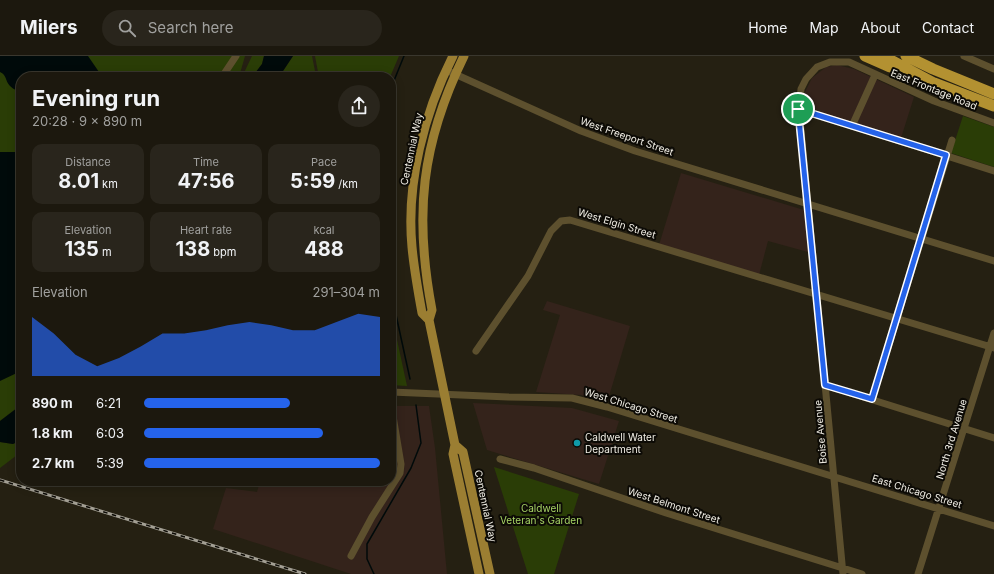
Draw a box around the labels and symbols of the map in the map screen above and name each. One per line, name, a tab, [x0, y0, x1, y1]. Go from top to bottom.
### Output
street label: East Frontage Road	[889, 66, 979, 112]
pin	[781, 92, 815, 126]
street label: Centennial Way	[397, 111, 425, 186]
street label: West Freeport Street	[579, 114, 676, 158]
street label: West Elgin Street	[577, 205, 658, 241]
street label: West Chicago Street	[583, 385, 680, 425]
street label: North 3rd Avenue	[933, 397, 969, 481]
street label: Boise Avenue	[811, 399, 829, 464]
place label: Caldwell Water Department	[585, 431, 656, 455]
marker: Caldwell Water Department	[572, 438, 582, 448]
street label: Centennial Way	[472, 469, 500, 544]
street label: East Chicago Street	[871, 472, 964, 511]
street label: West Belmont Street	[626, 484, 722, 526]
park label: Caldwell Veteran's Garden	[500, 502, 582, 526]

